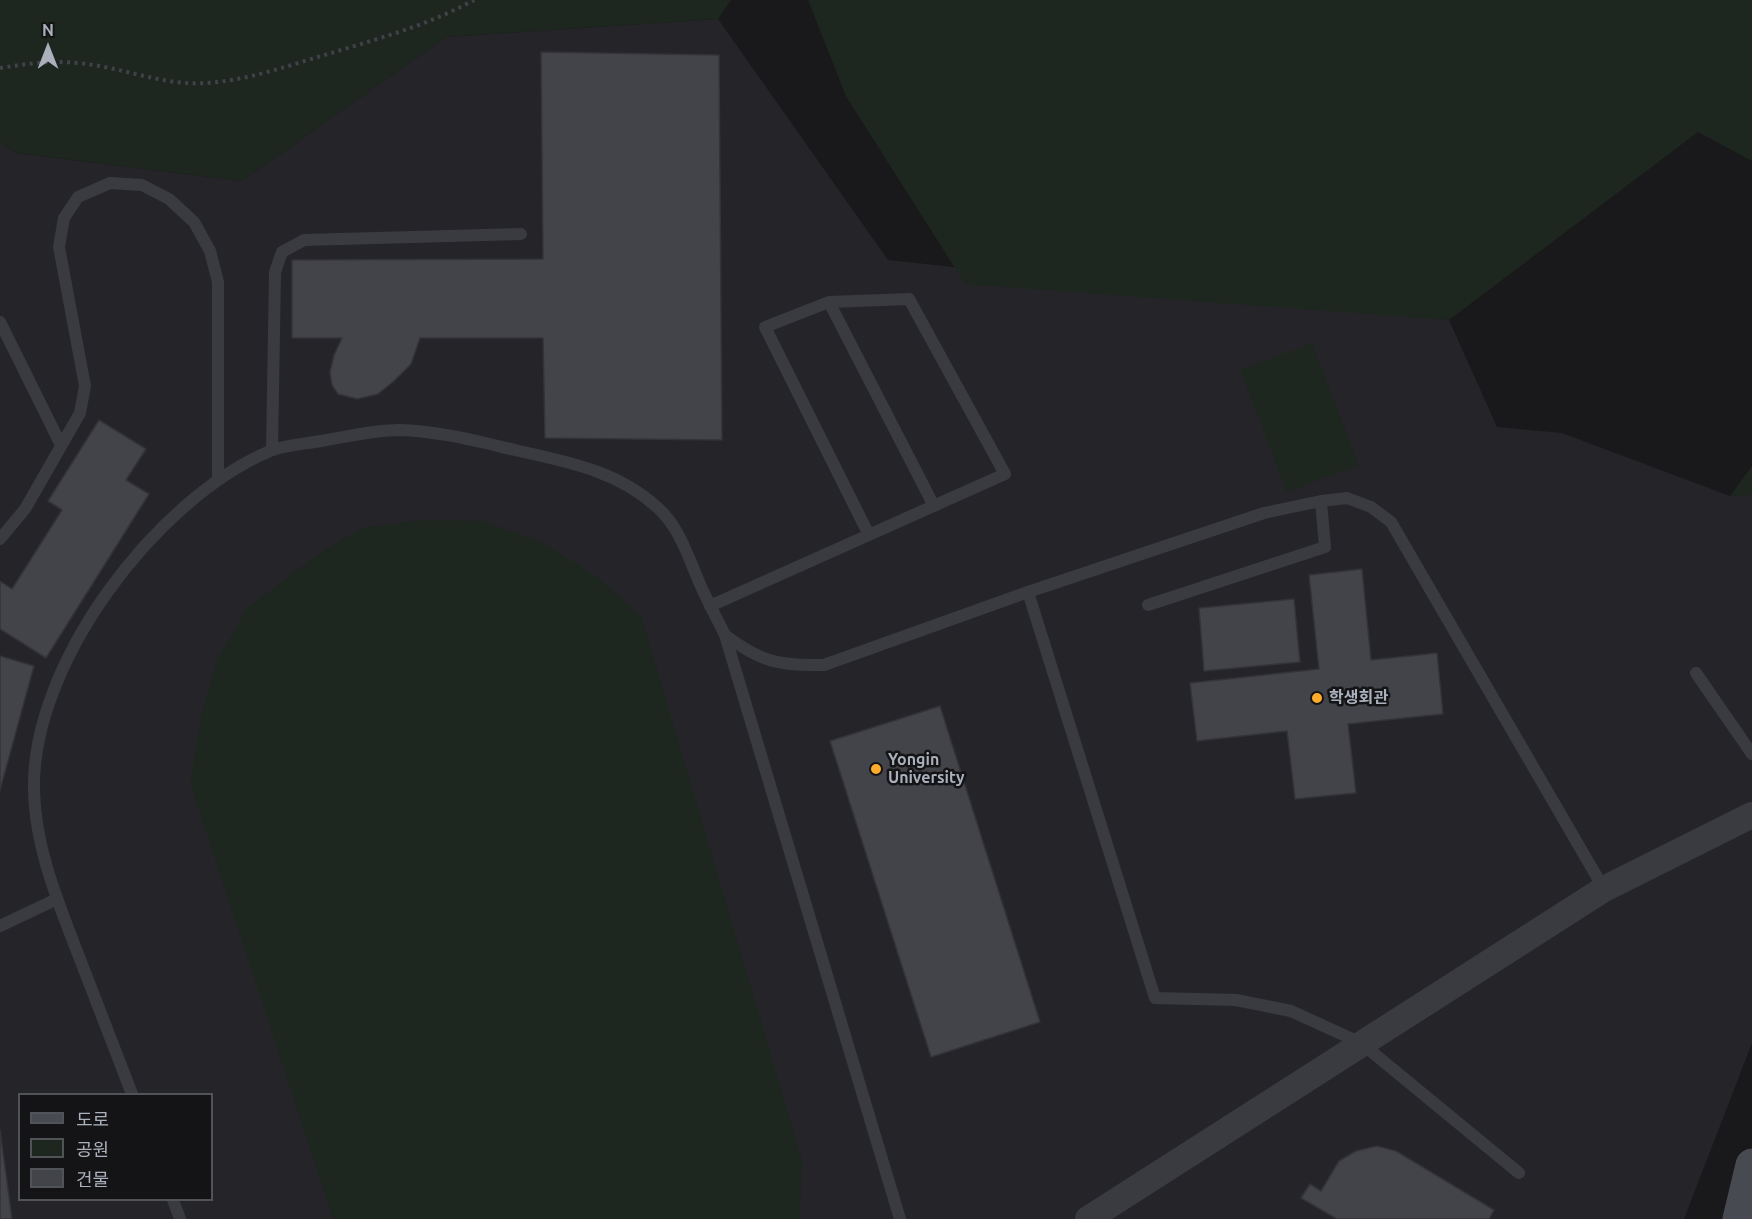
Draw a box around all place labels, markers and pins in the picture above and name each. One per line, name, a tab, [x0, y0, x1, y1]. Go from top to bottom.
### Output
place label: 학생회관	[1329, 688, 1388, 708]
marker: 학생회관	[1310, 691, 1324, 705]
place label: Yongin University	[888, 750, 965, 788]
marker: Yongin University	[869, 762, 883, 776]

